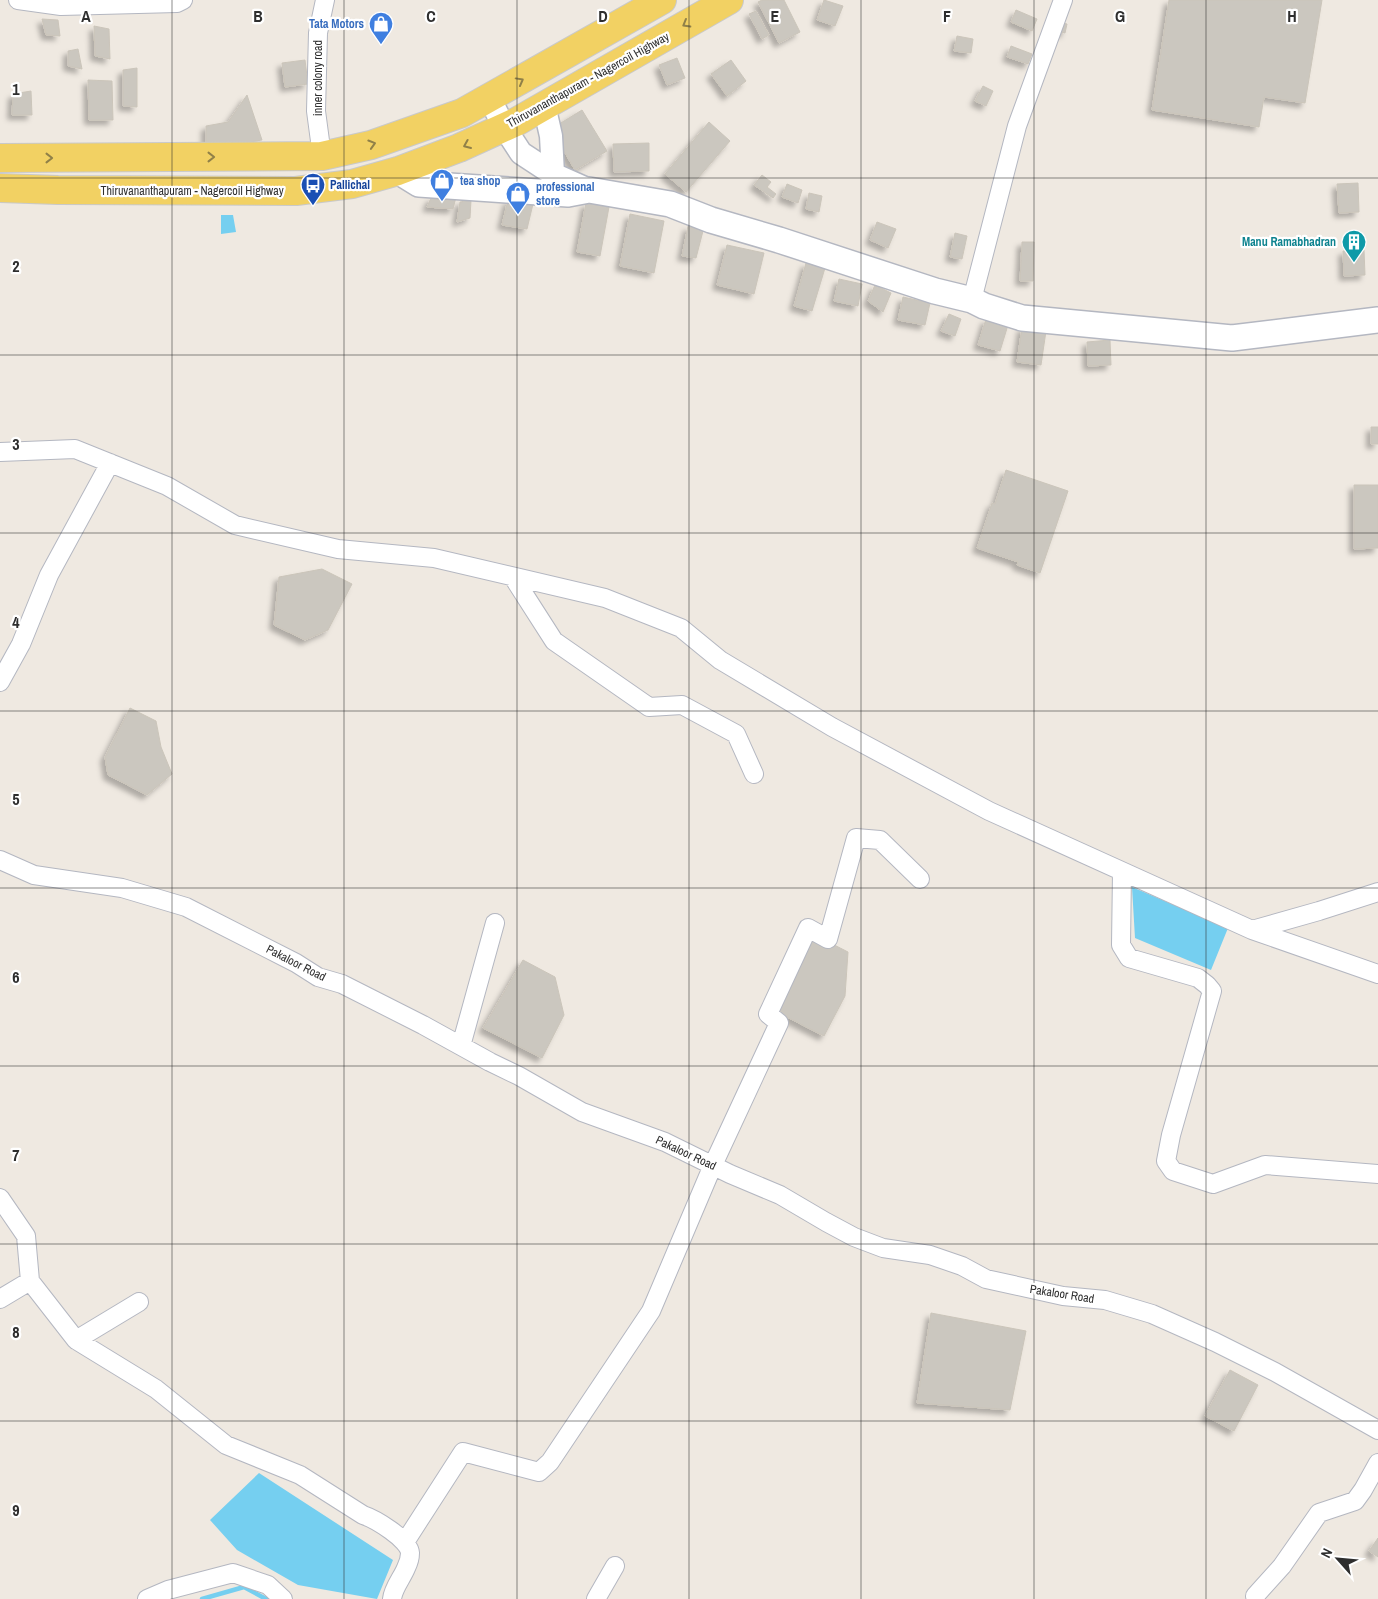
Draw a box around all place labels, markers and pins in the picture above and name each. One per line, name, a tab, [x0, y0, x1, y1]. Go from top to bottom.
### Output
shop icon: Tata Motors	[368, 11, 394, 45]
place label: Tata Motors	[309, 16, 365, 32]
shop icon: tea shop	[429, 168, 455, 202]
bus stop icon: Pallichal	[300, 172, 326, 206]
place label: tea shop	[460, 173, 500, 189]
place label: Pallichal	[330, 177, 370, 193]
place label: professional store	[536, 179, 595, 209]
shop icon: professional store	[505, 181, 531, 215]
building icon: Manu Ramabhadran	[1341, 229, 1367, 263]
place label: Manu Ramabhadran	[1242, 234, 1336, 250]

